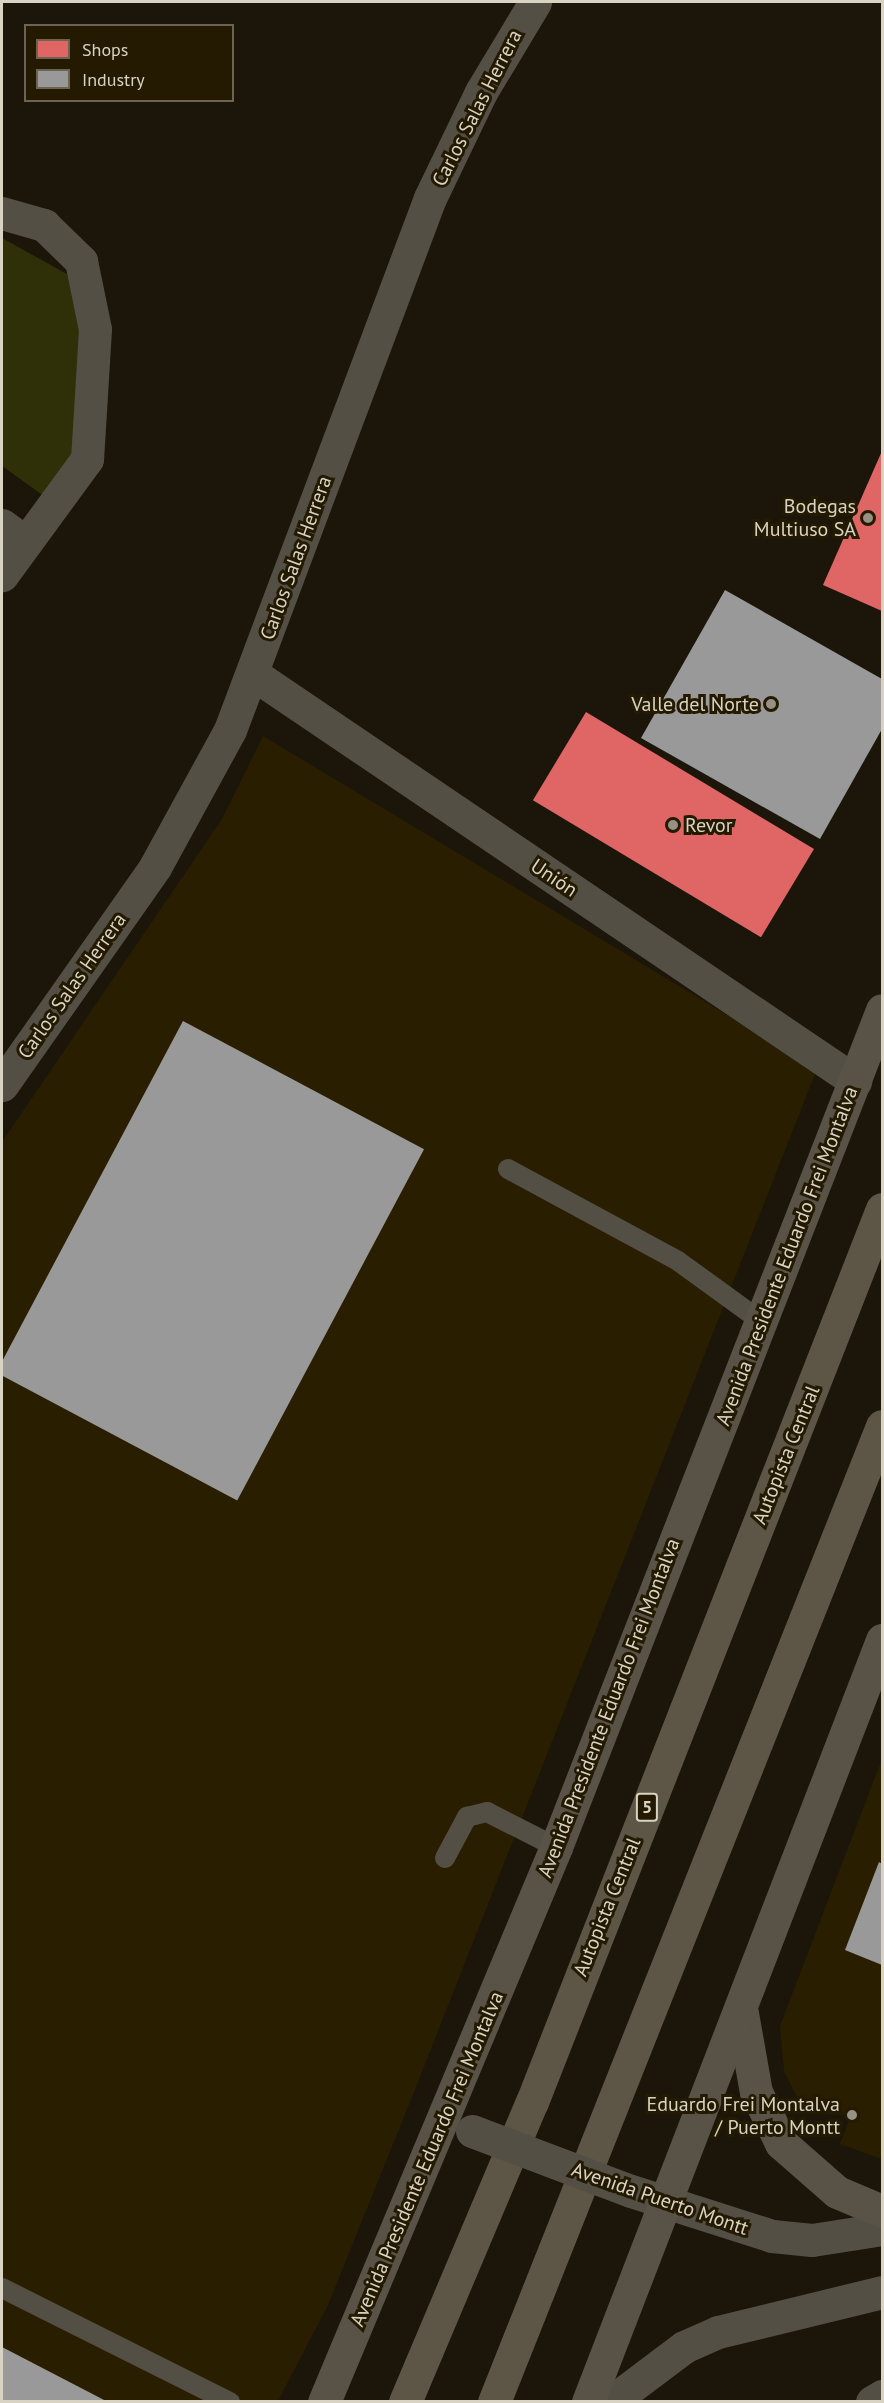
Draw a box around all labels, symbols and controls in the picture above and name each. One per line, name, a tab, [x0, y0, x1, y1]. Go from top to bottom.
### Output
legend	[24, 24, 234, 102]
street label: Carlos Salas Herrera	[427, 26, 527, 190]
text: Shops	[82, 38, 128, 61]
text: Industry	[82, 68, 145, 91]
street label: Carlos Salas Herrera	[255, 473, 337, 643]
place label: Bodegas Multiuso SA	[754, 494, 856, 541]
marker: Bodegas Multiuso SA	[861, 511, 875, 525]
place label: Valle del Norte	[631, 692, 759, 716]
marker: Valle del Norte	[764, 697, 778, 711]
place label: Revor	[685, 813, 733, 837]
marker: Revor	[666, 818, 680, 832]
street label: Unión	[526, 854, 582, 902]
street label: Carlos Salas Herrera	[13, 909, 131, 1063]
street label: Avenida Presidente Eduardo Frei Montalva	[711, 1083, 863, 1429]
street label: Autopista Central	[747, 1382, 825, 1528]
street label: Avenida Presidente Eduardo Frei Montalva	[533, 1535, 685, 1881]
road number: 5	[635, 1792, 659, 1822]
street label: Autopista Central	[568, 1834, 646, 1980]
street label: Avenida Presidente Eduardo Frei Montalva	[345, 1988, 509, 2330]
place label: Eduardo Frei Montalva / Puerto Montt	[647, 2092, 840, 2139]
marker: Eduardo Frei Montalva / Puerto Montt	[845, 2108, 859, 2122]
street label: Avenida Puerto Montt	[568, 2157, 752, 2241]

